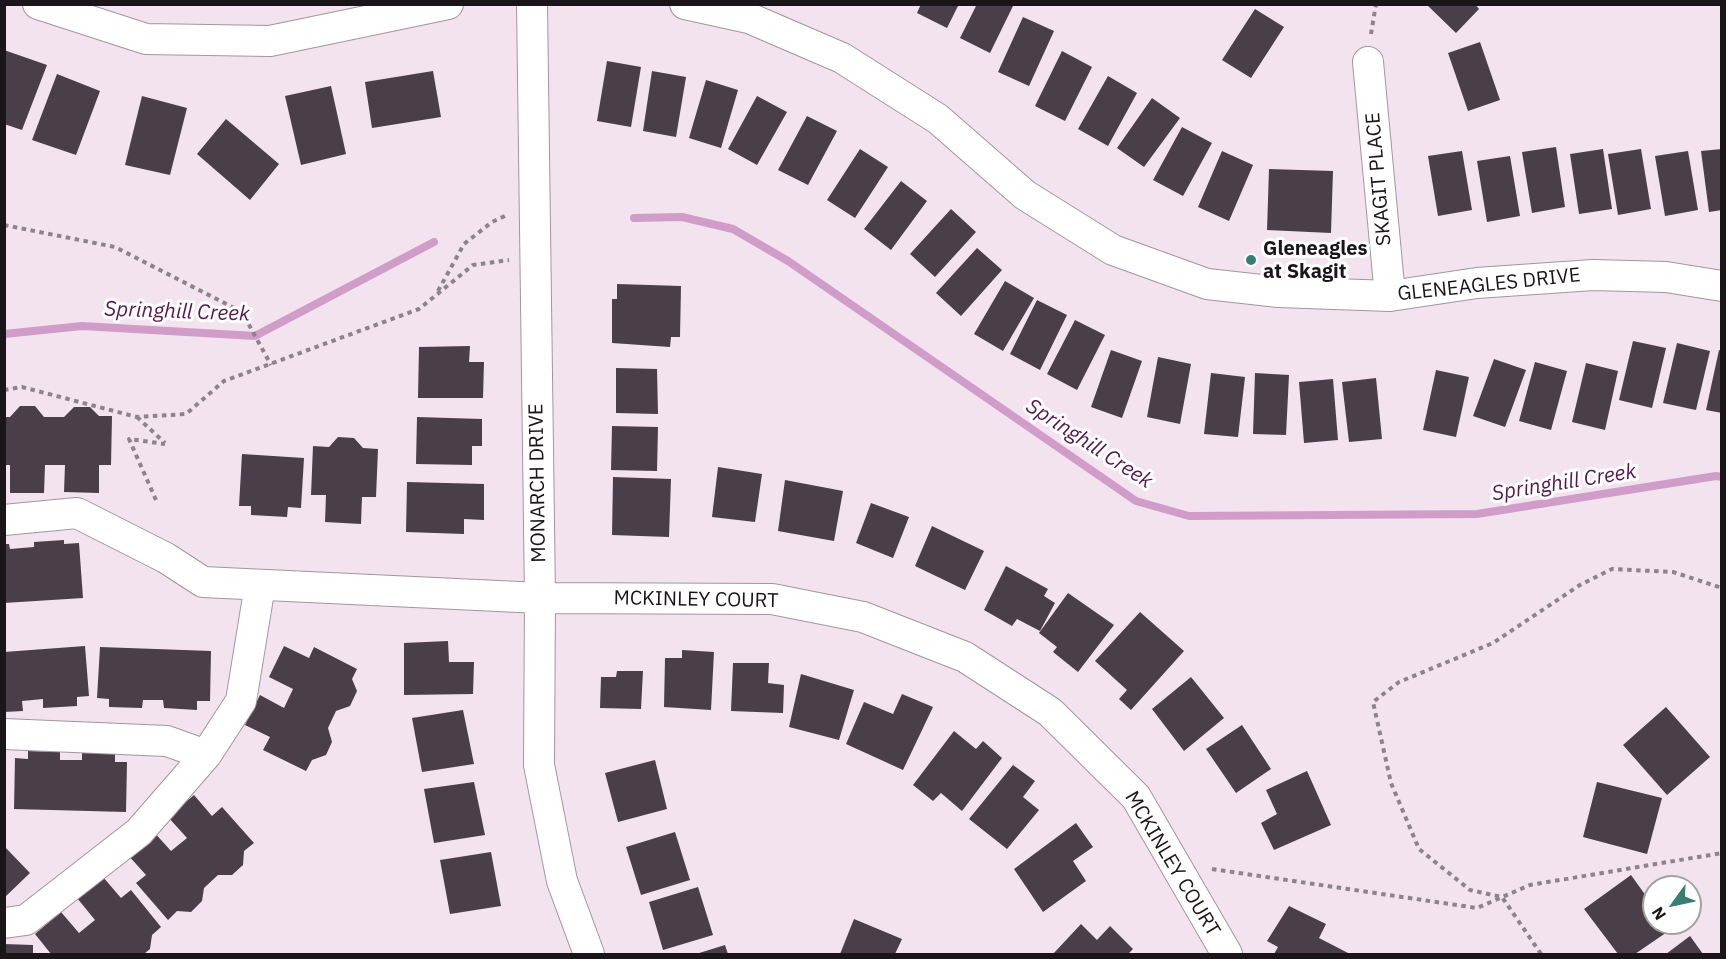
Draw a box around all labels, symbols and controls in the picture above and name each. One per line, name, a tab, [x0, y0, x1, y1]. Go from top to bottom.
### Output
street label: SKAGIT PLACE	[1361, 111, 1397, 247]
place label: Gleneagles at Skagit	[1263, 237, 1368, 284]
marker: Gleneagles at Skagit	[1244, 253, 1258, 267]
street label: GLENEAGLES DRIVE	[1396, 263, 1582, 307]
water label: Springhill Creek	[104, 297, 250, 327]
water label: Springhill Creek	[1021, 394, 1157, 494]
street label: MONARCH DRIVE	[525, 403, 551, 563]
water label: Springhill Creek	[1490, 459, 1638, 507]
street label: MCKINLEY COURT	[613, 587, 779, 613]
street label: MCKINLEY COURT	[1119, 787, 1225, 941]
north arrow	[1642, 875, 1702, 935]
text: N	[1647, 903, 1670, 924]

